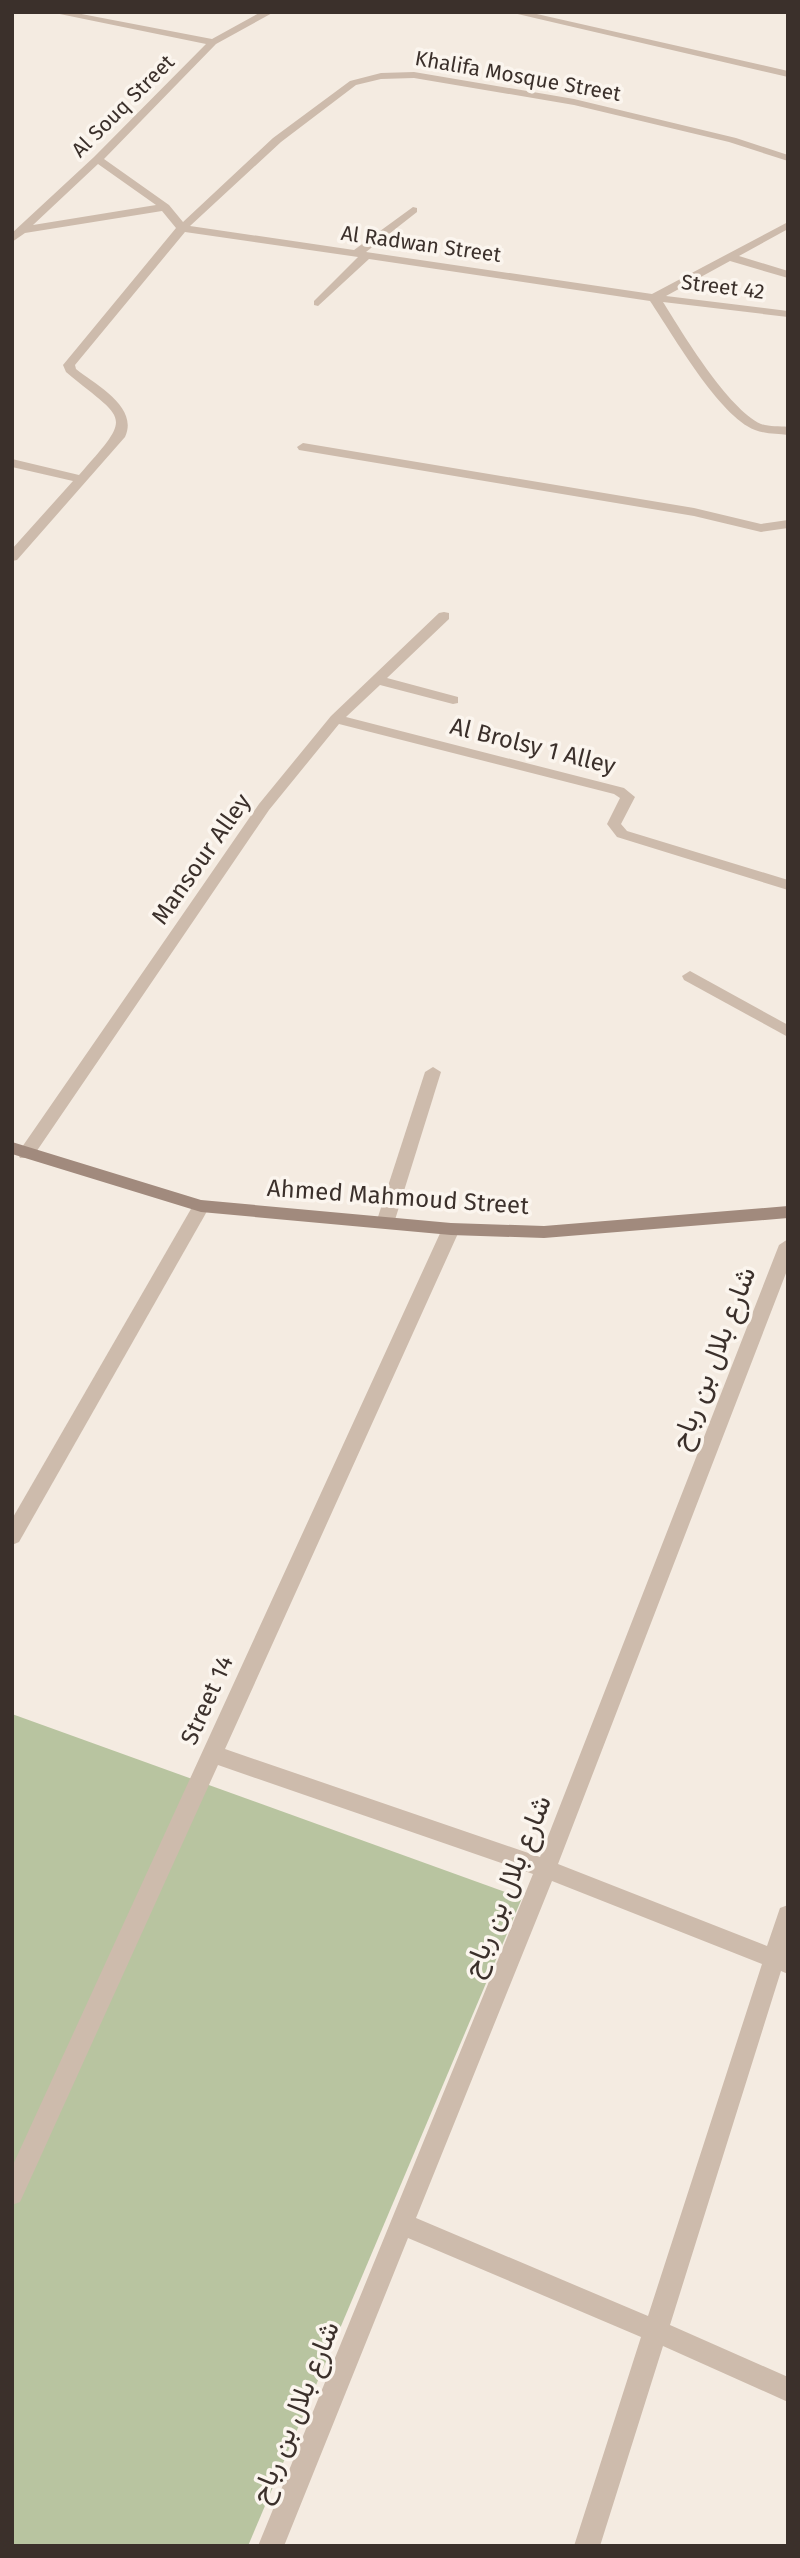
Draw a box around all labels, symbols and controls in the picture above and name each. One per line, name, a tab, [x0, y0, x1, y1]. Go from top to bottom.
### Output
street label: Khalifa Mosque Street	[413, 45, 623, 107]
street label: Al Souq Street	[66, 49, 180, 163]
street label: Al Radwan Street	[339, 220, 503, 268]
street label: Street 42	[680, 269, 766, 305]
street label: Al Brolsy 1 Alley	[447, 712, 619, 780]
street label: Mansour Alley	[146, 788, 256, 930]
street label: Ahmed Mahmoud Street	[266, 1174, 530, 1220]
street label: شارع بلال بن رباح	[662, 1262, 764, 1455]
street label: Street 14	[175, 1651, 239, 1749]
street label: شارع بلال بن رباح	[455, 1790, 560, 1983]
street label: شارع بلال بن رباح	[243, 2316, 348, 2509]

